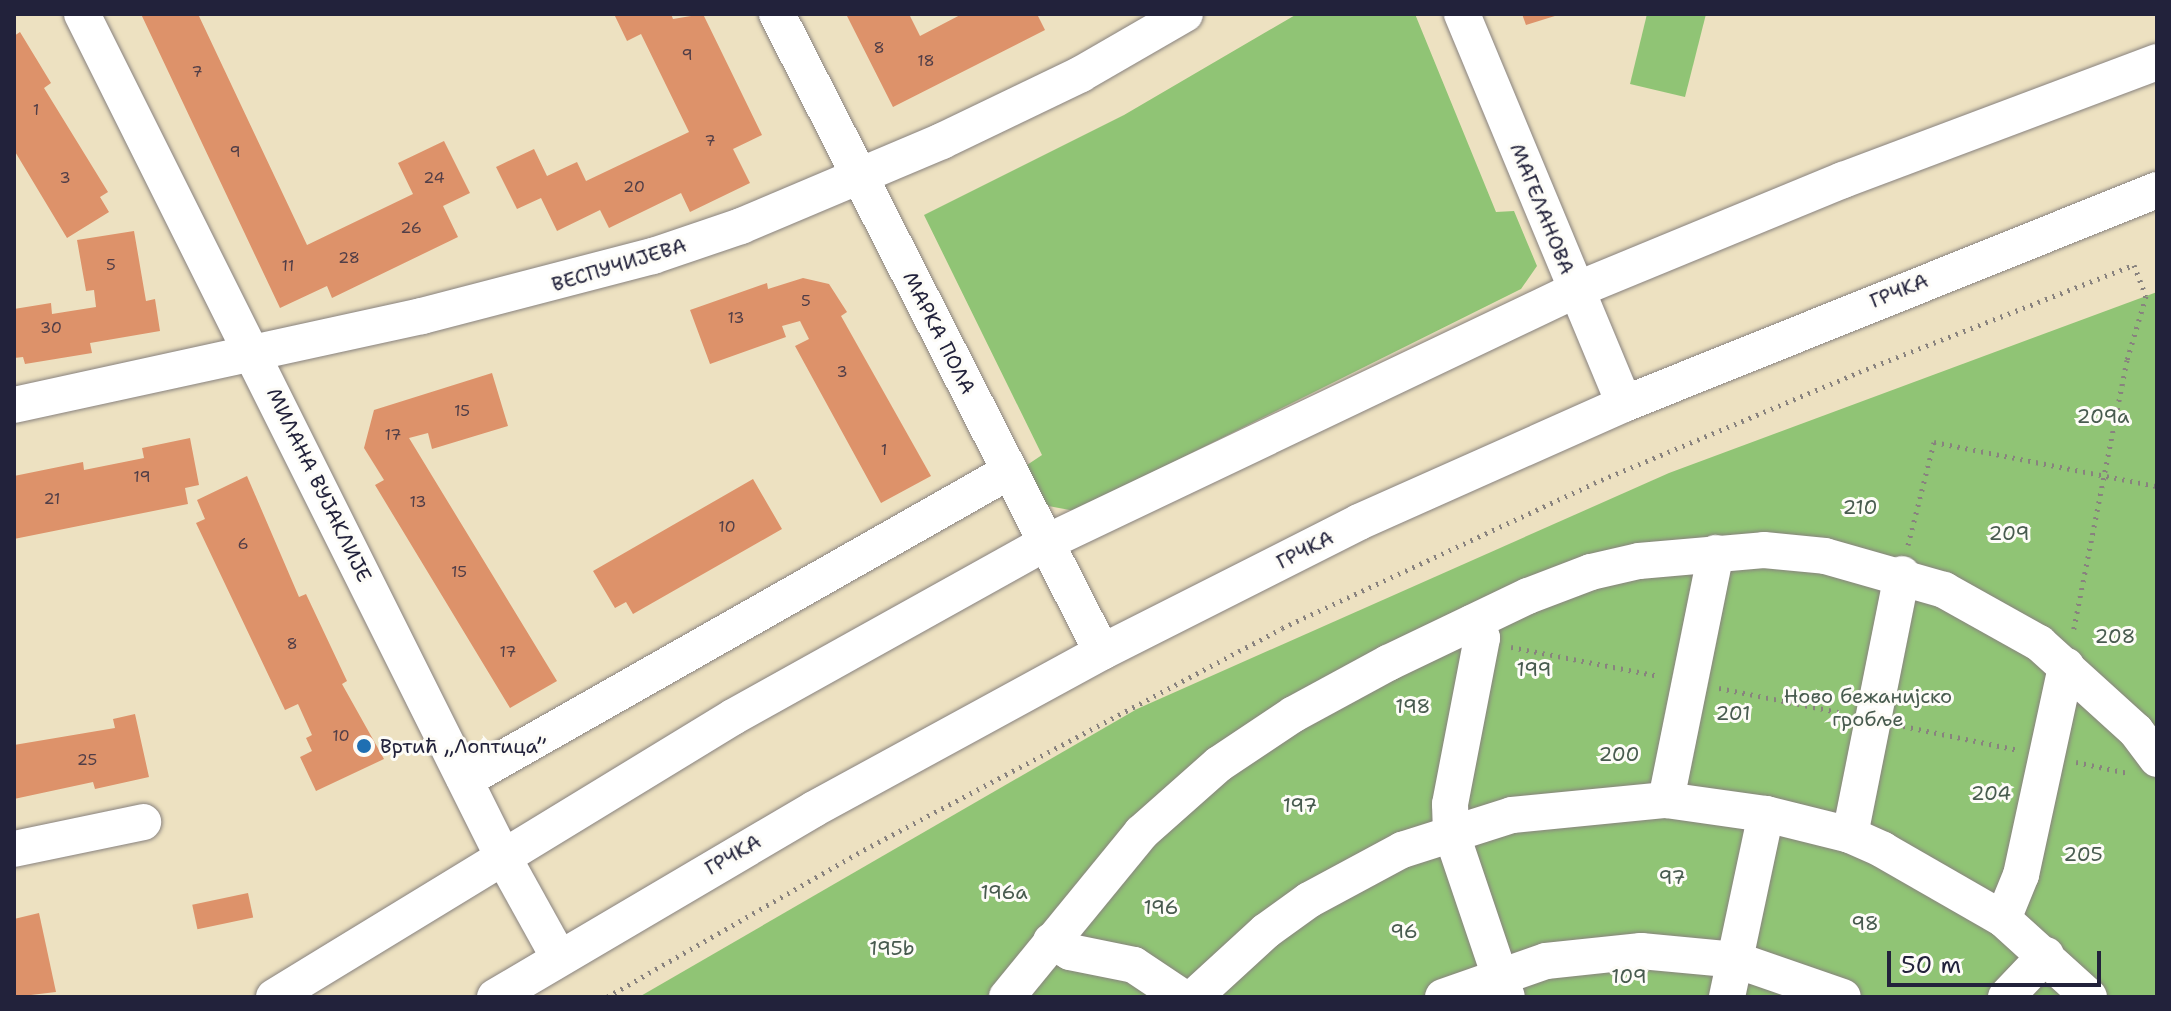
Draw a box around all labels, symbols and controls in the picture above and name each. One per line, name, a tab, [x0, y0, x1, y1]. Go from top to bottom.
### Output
house number: 8	[873, 38, 885, 58]
house number: 9	[681, 45, 693, 65]
house number: 18	[917, 51, 935, 71]
house number: 7	[191, 62, 203, 82]
house number: 1	[33, 100, 39, 120]
house number: 7	[704, 131, 716, 151]
street label: МАГЕЛАНОВА	[1505, 140, 1579, 278]
house number: 9	[229, 142, 241, 162]
house number: 3	[59, 168, 71, 188]
house number: 24	[423, 168, 445, 188]
house number: 20	[623, 177, 645, 197]
house number: 26	[400, 218, 422, 238]
street label: ВЕСПУЧИЈЕВА	[549, 233, 689, 297]
house number: 28	[338, 248, 360, 268]
house number: 5	[106, 255, 116, 275]
house number: 11	[282, 256, 294, 276]
street label: МАРКА ПОЛА	[898, 268, 980, 398]
street label: ГРЧКА	[1866, 268, 1932, 314]
house number: 5	[801, 291, 811, 311]
house number: 13	[727, 308, 745, 328]
house number: 30	[40, 318, 62, 338]
house number: 3	[836, 362, 848, 382]
street label: МИЛАНА ВУЈАКЛИЈЕ	[262, 384, 376, 586]
house number: 15	[454, 401, 470, 421]
park label: 209a	[2077, 404, 2129, 428]
house number: 17	[384, 425, 402, 445]
house number: 1	[881, 440, 887, 460]
house number: 19	[133, 467, 151, 487]
house number: 21	[43, 489, 61, 509]
house number: 13	[409, 492, 427, 512]
park label: 210	[1843, 495, 1877, 519]
house number: 10	[718, 517, 736, 537]
park label: 209	[1989, 521, 2029, 545]
street label: ГРЧКА	[1272, 526, 1338, 574]
house number: 6	[237, 534, 249, 554]
house number: 15	[451, 562, 467, 582]
park label: 208	[2094, 624, 2136, 648]
house number: 8	[286, 634, 298, 654]
house number: 17	[499, 642, 517, 662]
park label: 199	[1517, 657, 1551, 681]
park label: Ново бежанијско гробље	[1784, 685, 1952, 732]
park label: 198	[1395, 694, 1431, 718]
park label: 201	[1715, 701, 1751, 725]
house number: 10	[332, 726, 350, 746]
place label: Вртић „Лоптица”	[380, 734, 546, 758]
marker: Вртић „Лоптица”	[355, 737, 373, 755]
park label: 200	[1598, 742, 1640, 766]
house number: 25	[77, 750, 97, 770]
park label: 204	[1971, 781, 2011, 805]
park label: 197	[1283, 793, 1317, 817]
street label: ГРЧКА	[701, 829, 765, 881]
park label: 205	[2063, 842, 2103, 866]
park label: 97	[1659, 865, 1685, 889]
park label: 196a	[980, 880, 1028, 904]
park label: 196	[1143, 895, 1179, 919]
park label: 98	[1851, 911, 1879, 935]
park label: 96	[1390, 919, 1418, 943]
scale bar	[1891, 935, 2105, 985]
park label: 195b	[869, 936, 915, 960]
text: 50 m	[1901, 949, 1961, 981]
park label: 109	[1611, 964, 1647, 988]

